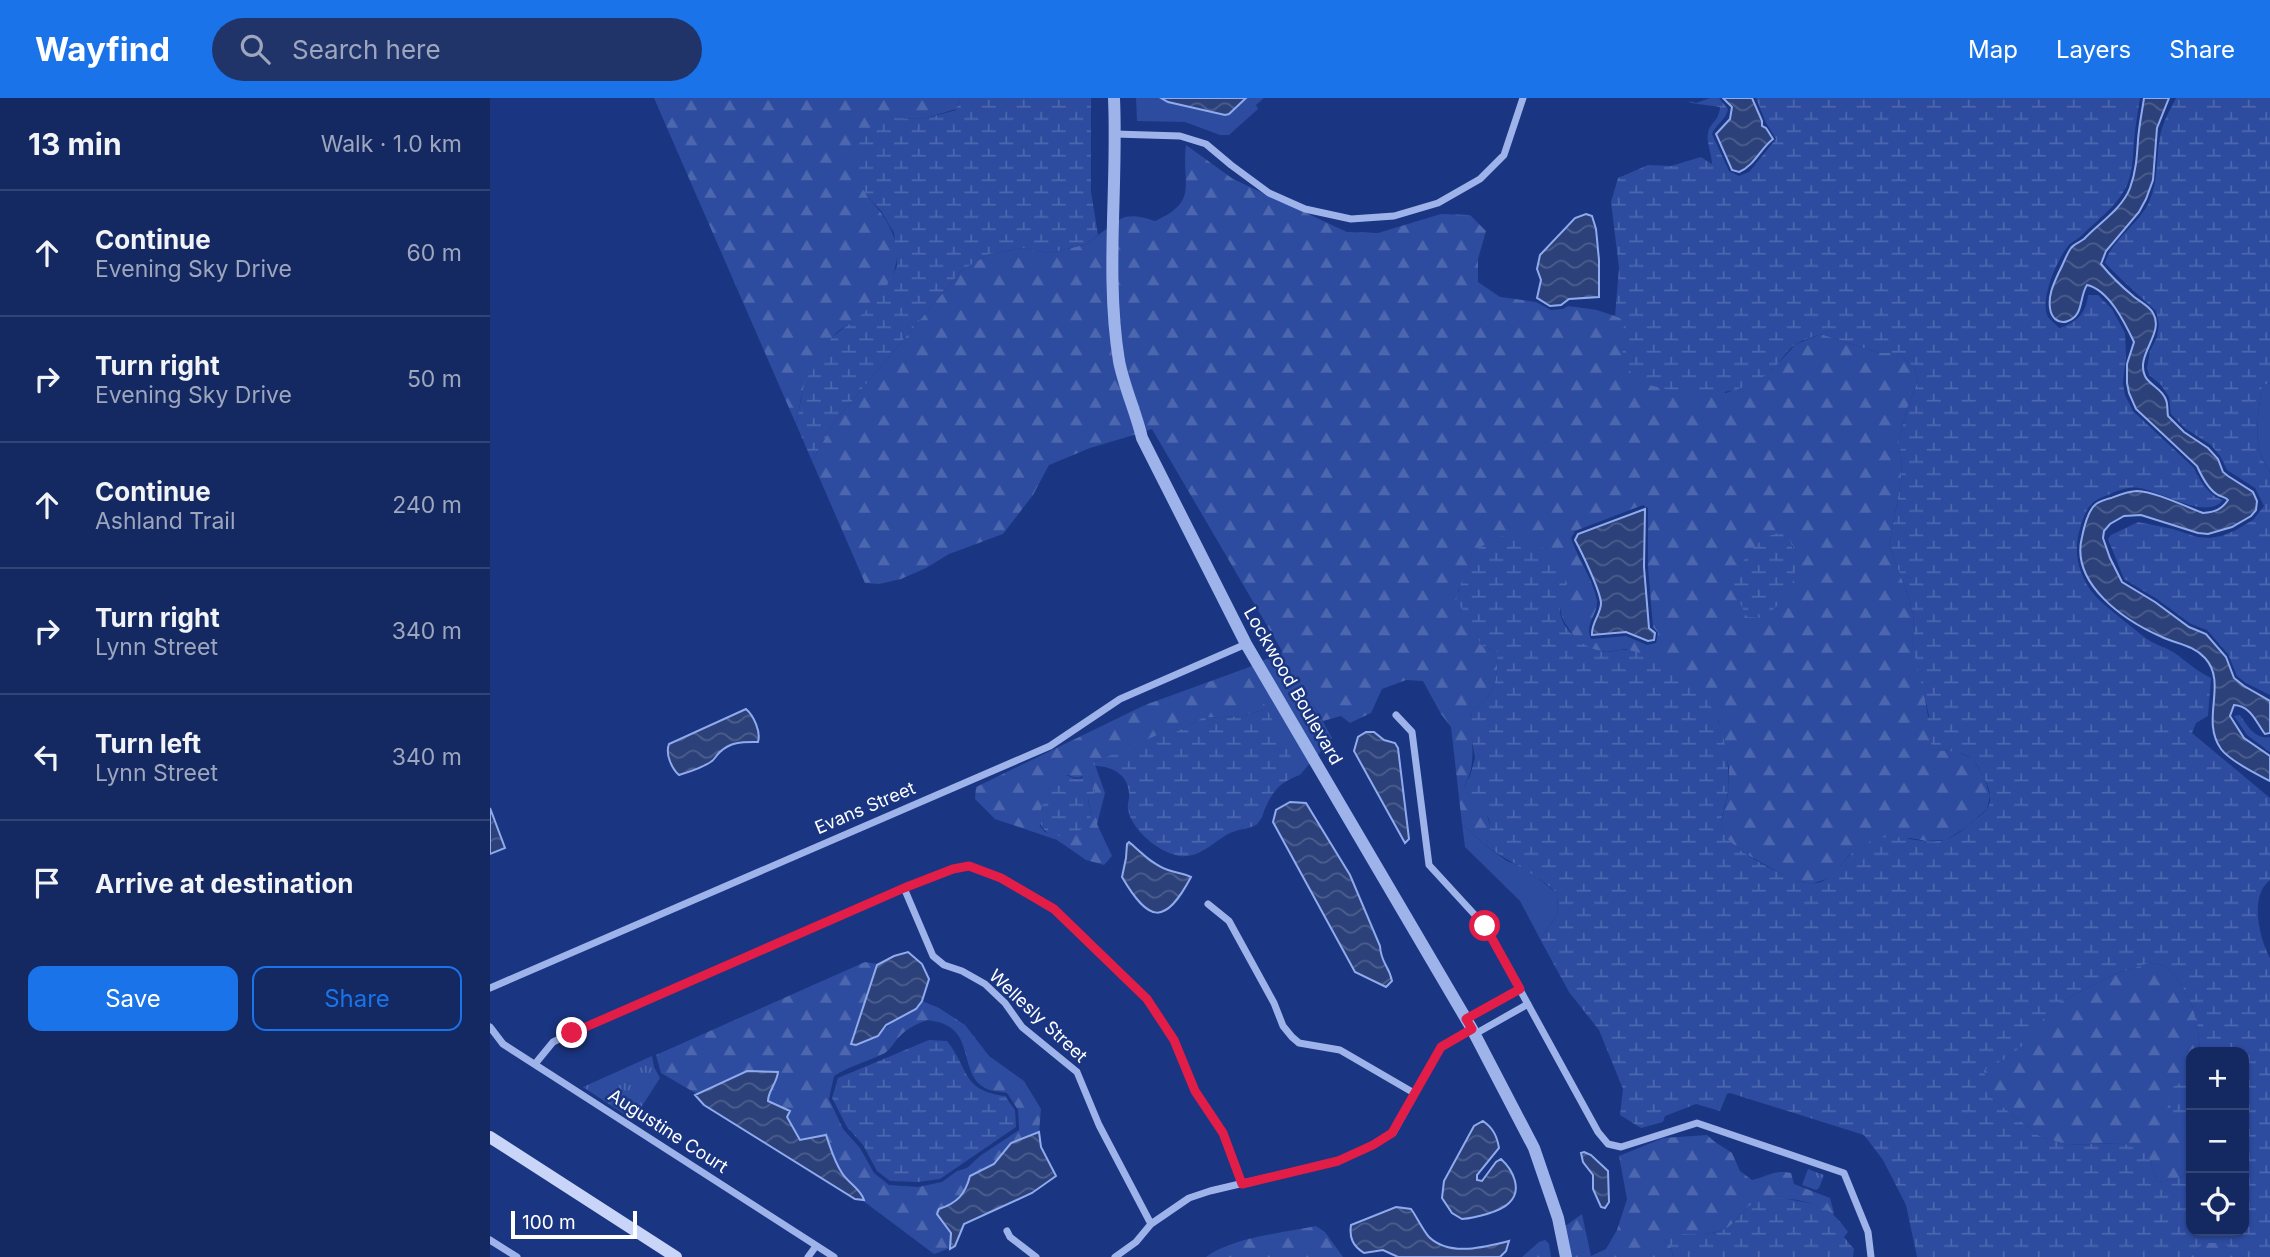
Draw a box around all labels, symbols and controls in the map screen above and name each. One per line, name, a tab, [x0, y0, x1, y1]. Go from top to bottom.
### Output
search box	[212, 18, 702, 81]
text: Wayfind	[35, 29, 170, 69]
icon: search	[236, 30, 274, 68]
text: Search here	[292, 34, 441, 65]
text: Map	[1968, 35, 2018, 64]
text: Layers	[2056, 35, 2131, 64]
text: Share	[2169, 35, 2235, 64]
text: 13 min	[28, 126, 122, 162]
text: Walk · 1.0 km	[321, 130, 462, 158]
text: Continue	[95, 224, 211, 255]
icon: ahead	[28, 234, 66, 272]
text: 60 m	[407, 239, 462, 267]
text: Evening Sky Drive	[95, 255, 292, 283]
text: Turn right	[95, 350, 220, 381]
icon: right	[28, 360, 66, 398]
text: 50 m	[407, 365, 462, 393]
text: Evening Sky Drive	[95, 381, 292, 409]
text: Continue	[95, 476, 211, 507]
icon: ahead	[28, 486, 66, 524]
text: 240 m	[392, 491, 462, 519]
text: Ashland Trail	[95, 507, 236, 535]
text: Turn right	[95, 602, 220, 633]
street label: Lockwood Boulevard	[1240, 603, 1347, 768]
icon: right	[28, 612, 66, 650]
text: 340 m	[392, 617, 462, 645]
text: Lynn Street	[95, 633, 218, 661]
text: Turn left	[95, 728, 201, 759]
icon: left	[28, 738, 66, 776]
text: 340 m	[392, 743, 462, 771]
text: Lynn Street	[95, 759, 218, 787]
street label: Evans Street	[811, 777, 918, 838]
icon: arrive	[28, 864, 66, 902]
text: Arrive at destination	[95, 868, 354, 899]
route start	[1469, 910, 1500, 941]
street label: Wellesly Street	[985, 965, 1092, 1067]
button: Save	[28, 966, 238, 1031]
button: Share	[252, 966, 462, 1031]
route end	[556, 1017, 587, 1048]
map controls	[2186, 1047, 2249, 1236]
button: +	[2186, 1047, 2249, 1110]
street label: Augustine Court	[605, 1084, 732, 1177]
button: −	[2186, 1110, 2249, 1173]
button: locate	[2186, 1173, 2249, 1236]
scale bar	[511, 1208, 637, 1240]
text: 100 m	[522, 1211, 576, 1234]

